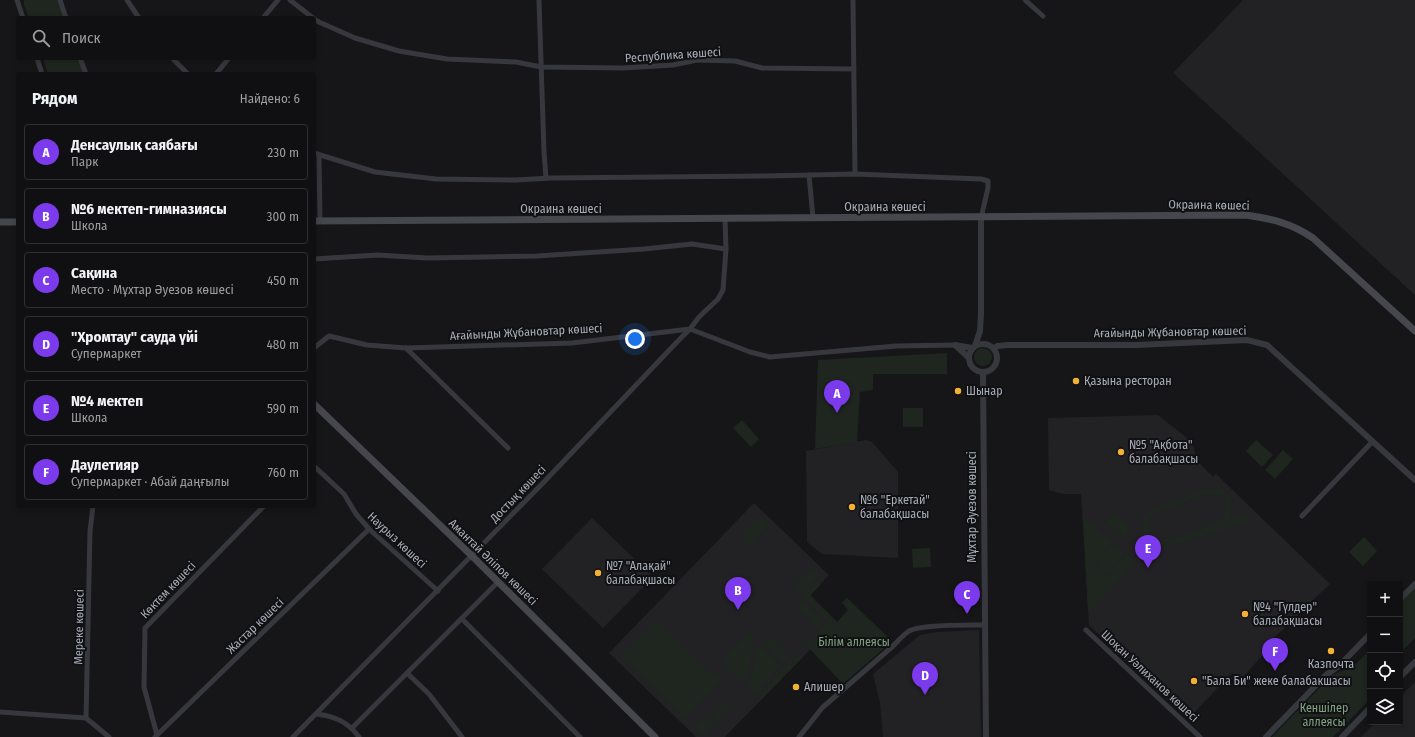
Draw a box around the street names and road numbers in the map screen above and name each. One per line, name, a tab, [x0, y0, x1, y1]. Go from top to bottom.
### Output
street label: Республика көшесі	[625, 45, 721, 65]
street label: Окраина көшесі	[1168, 197, 1250, 213]
street label: Окраина көшесі	[844, 200, 926, 214]
street label: Окраина көшесі	[520, 202, 602, 216]
street label: Ағайынды Жұбановтар көшесі	[449, 321, 603, 343]
street label: Ағайынды Жұбановтар көшесі	[1093, 324, 1247, 340]
street label: Мұхтар Әуезов көшесі	[965, 451, 979, 563]
street label: Достық көшесі	[487, 463, 549, 526]
street label: Наурыз көшесі	[365, 509, 429, 571]
street label: Амантай Әліпов көшесі	[446, 516, 540, 608]
street label: Көктем көшесі	[138, 559, 198, 621]
street label: Мереке көшесі	[71, 589, 87, 665]
street label: Жастар көшесі	[224, 595, 286, 657]
street label: Шоқан Уәлиханов көшесі	[1098, 627, 1202, 725]

